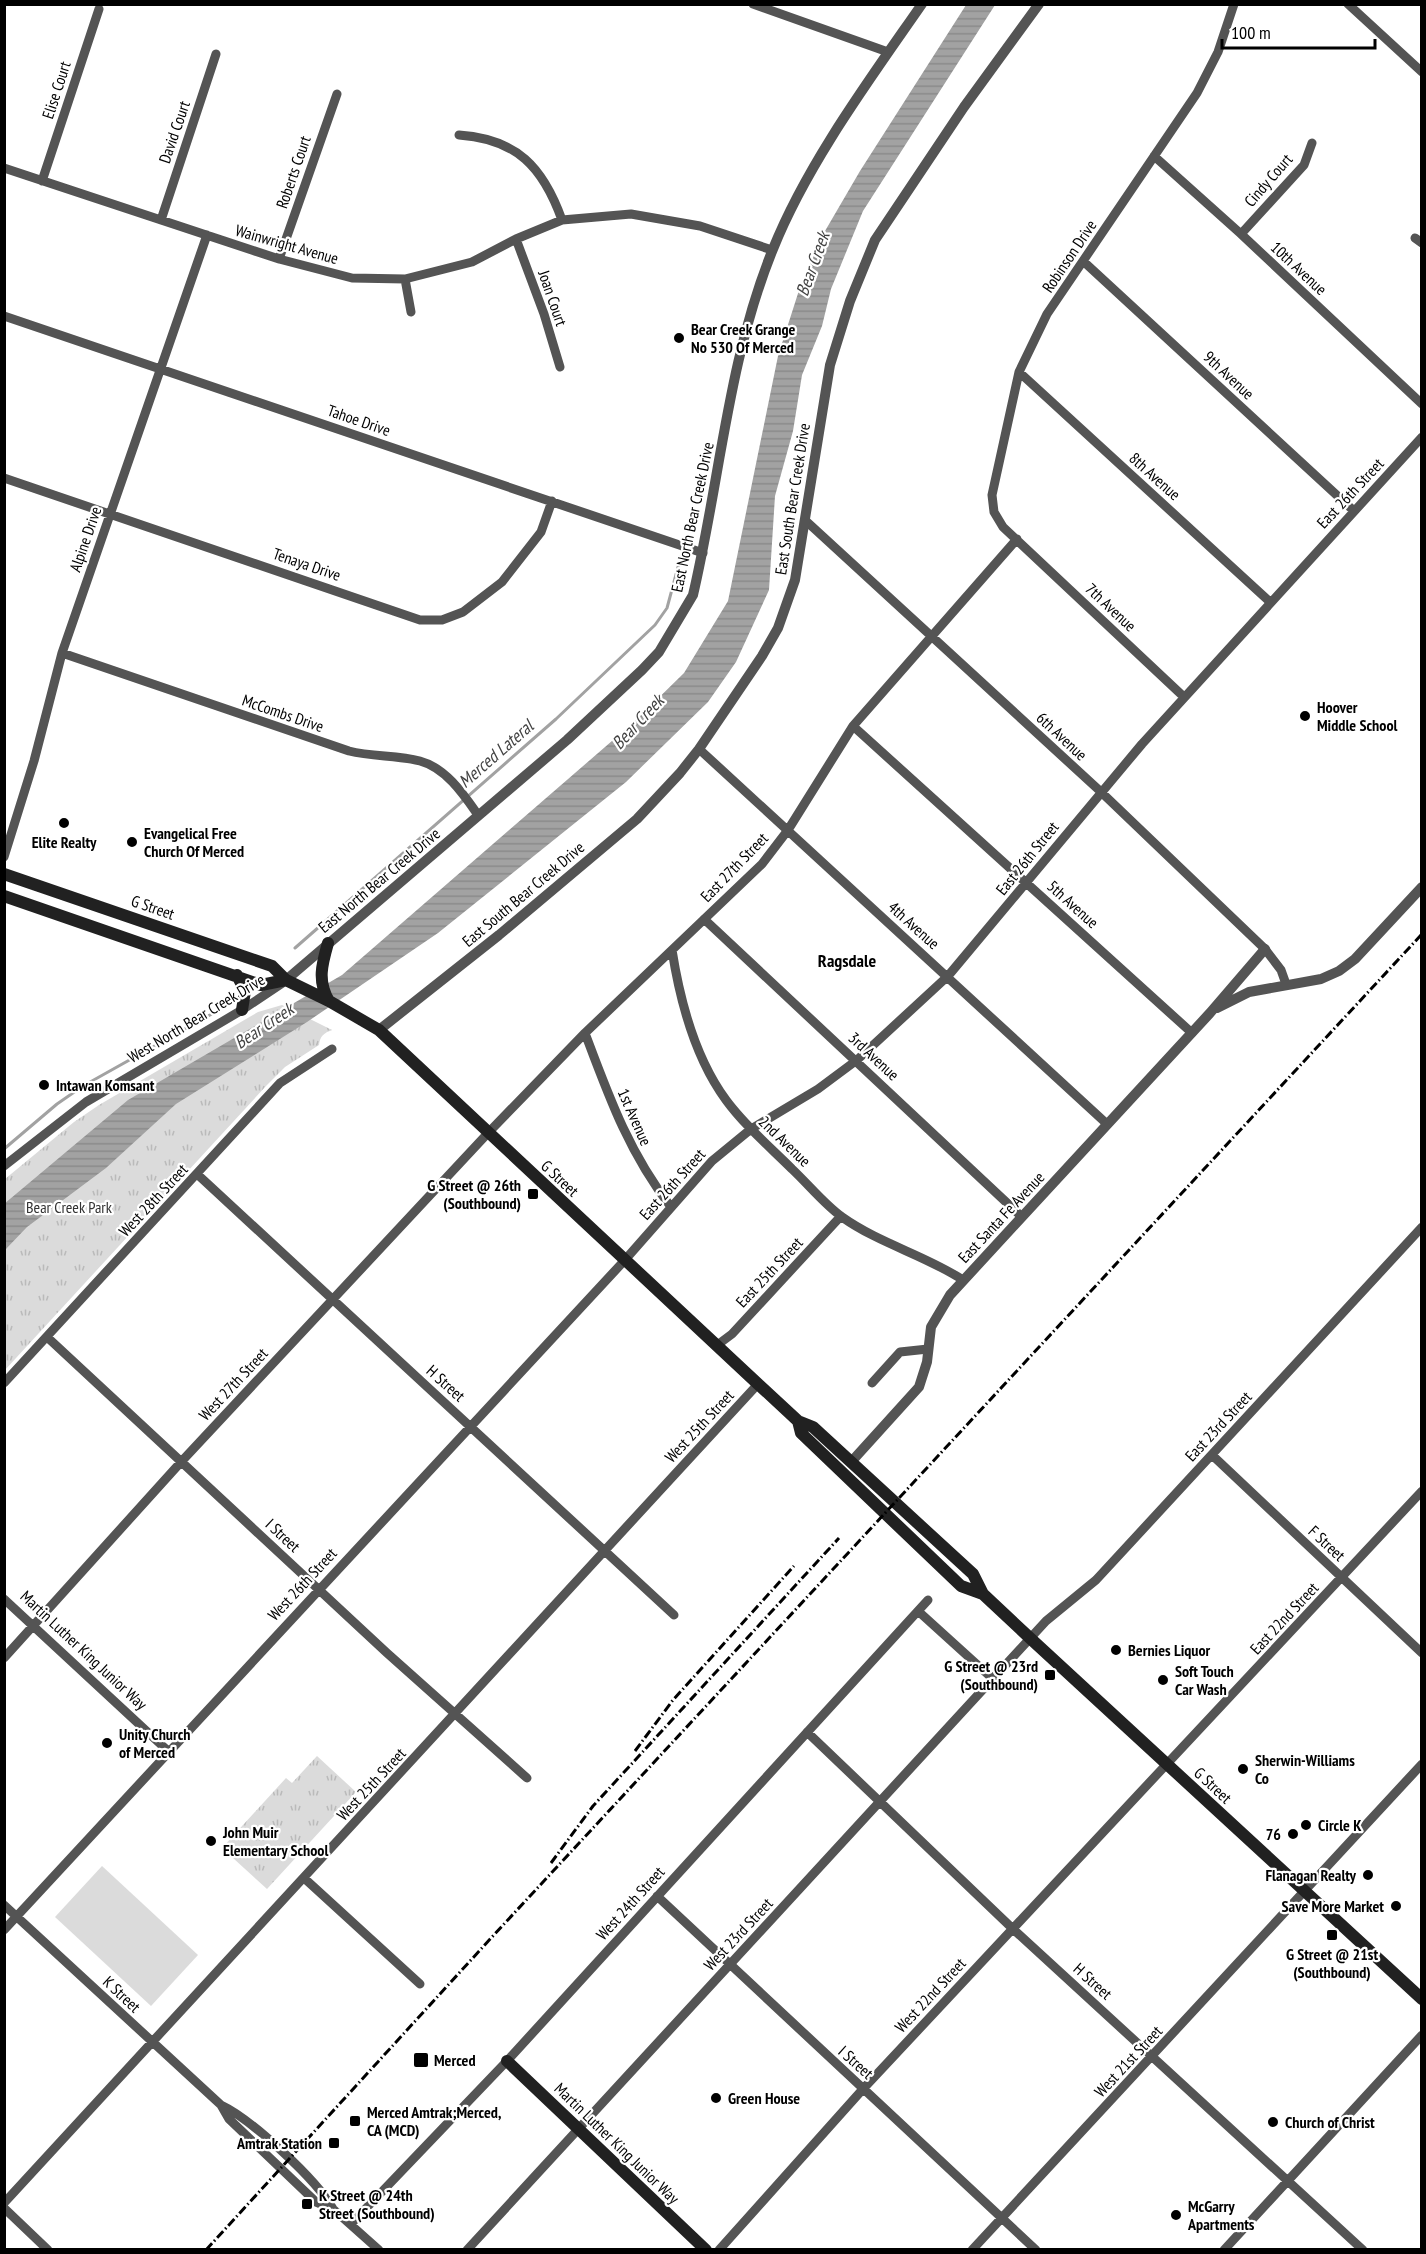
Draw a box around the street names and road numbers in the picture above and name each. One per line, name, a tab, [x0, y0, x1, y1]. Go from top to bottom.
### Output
street label: Elise Court	[37, 58, 75, 121]
street label: David Court	[154, 98, 194, 166]
street label: Roberts Court	[271, 133, 315, 211]
street label: Cindy Court	[1240, 149, 1297, 211]
street label: Robinson Drive	[1037, 216, 1101, 296]
street label: Wainwright Avenue	[233, 220, 341, 268]
street label: 10th Avenue	[1267, 237, 1331, 299]
street label: Joan Court	[534, 267, 572, 329]
street label: 9th Avenue	[1199, 347, 1259, 403]
street label: Tahoe Drive	[325, 400, 393, 440]
street label: East South Bear Creek Drive	[770, 422, 814, 576]
street label: East North Bear Creek Drive	[666, 440, 718, 594]
street label: 8th Avenue	[1125, 448, 1185, 504]
street label: East 26th Street	[1312, 453, 1388, 532]
street label: Alpine Drive	[65, 504, 105, 574]
street label: Tenaya Drive	[270, 543, 344, 585]
street label: 7th Avenue	[1082, 579, 1140, 635]
street label: McCombs Drive	[240, 690, 326, 736]
street label: 6th Avenue	[1032, 708, 1092, 764]
street label: East 26th Street	[991, 817, 1063, 899]
street label: East North Bear Creek Drive	[314, 823, 444, 937]
street label: East 27th Street	[696, 828, 772, 906]
street label: East South Bear Creek Drive	[458, 837, 588, 951]
street label: 5th Avenue	[1043, 876, 1103, 932]
street label: G Street	[129, 890, 178, 924]
street label: 4th Avenue	[884, 897, 944, 953]
street label: West North Bear Creek Drive	[124, 969, 268, 1067]
street label: 3rd Avenue	[845, 1028, 903, 1084]
street label: 1st Avenue	[614, 1085, 656, 1149]
street label: 2nd Avenue	[755, 1111, 815, 1171]
street label: East 26th Street	[635, 1144, 710, 1224]
street label: G Street	[537, 1156, 583, 1201]
street label: West 28th Street	[114, 1159, 192, 1241]
street label: East Santa Fe Avenue	[954, 1167, 1048, 1267]
street label: East 25th Street	[731, 1232, 807, 1311]
street label: West 27th Street	[194, 1343, 272, 1425]
street label: H Street	[423, 1360, 470, 1406]
street label: West 25th Street	[660, 1385, 738, 1467]
street label: East 23rd Street	[1180, 1386, 1256, 1465]
street label: I Street	[261, 1514, 305, 1556]
street label: F Street	[1304, 1521, 1350, 1565]
street label: West 26th Street	[263, 1543, 341, 1625]
street label: East 22nd Street	[1246, 1577, 1323, 1658]
street label: Martin Luther King Junior Way	[17, 1586, 151, 1714]
street label: West 25th Street	[332, 1743, 410, 1825]
street label: G Street	[1190, 1763, 1236, 1808]
street label: West 24th Street	[592, 1862, 669, 1944]
street label: West 23rd Street	[699, 1893, 777, 1975]
street label: West 22nd Street	[890, 1953, 970, 2037]
street label: H Street	[1070, 1958, 1117, 2004]
street label: K Street	[99, 1972, 145, 2017]
street label: West 21st Street	[1090, 2021, 1167, 2101]
street label: I Street	[834, 2041, 878, 2083]
street label: Martin Luther King Junior Way	[550, 2078, 684, 2208]

